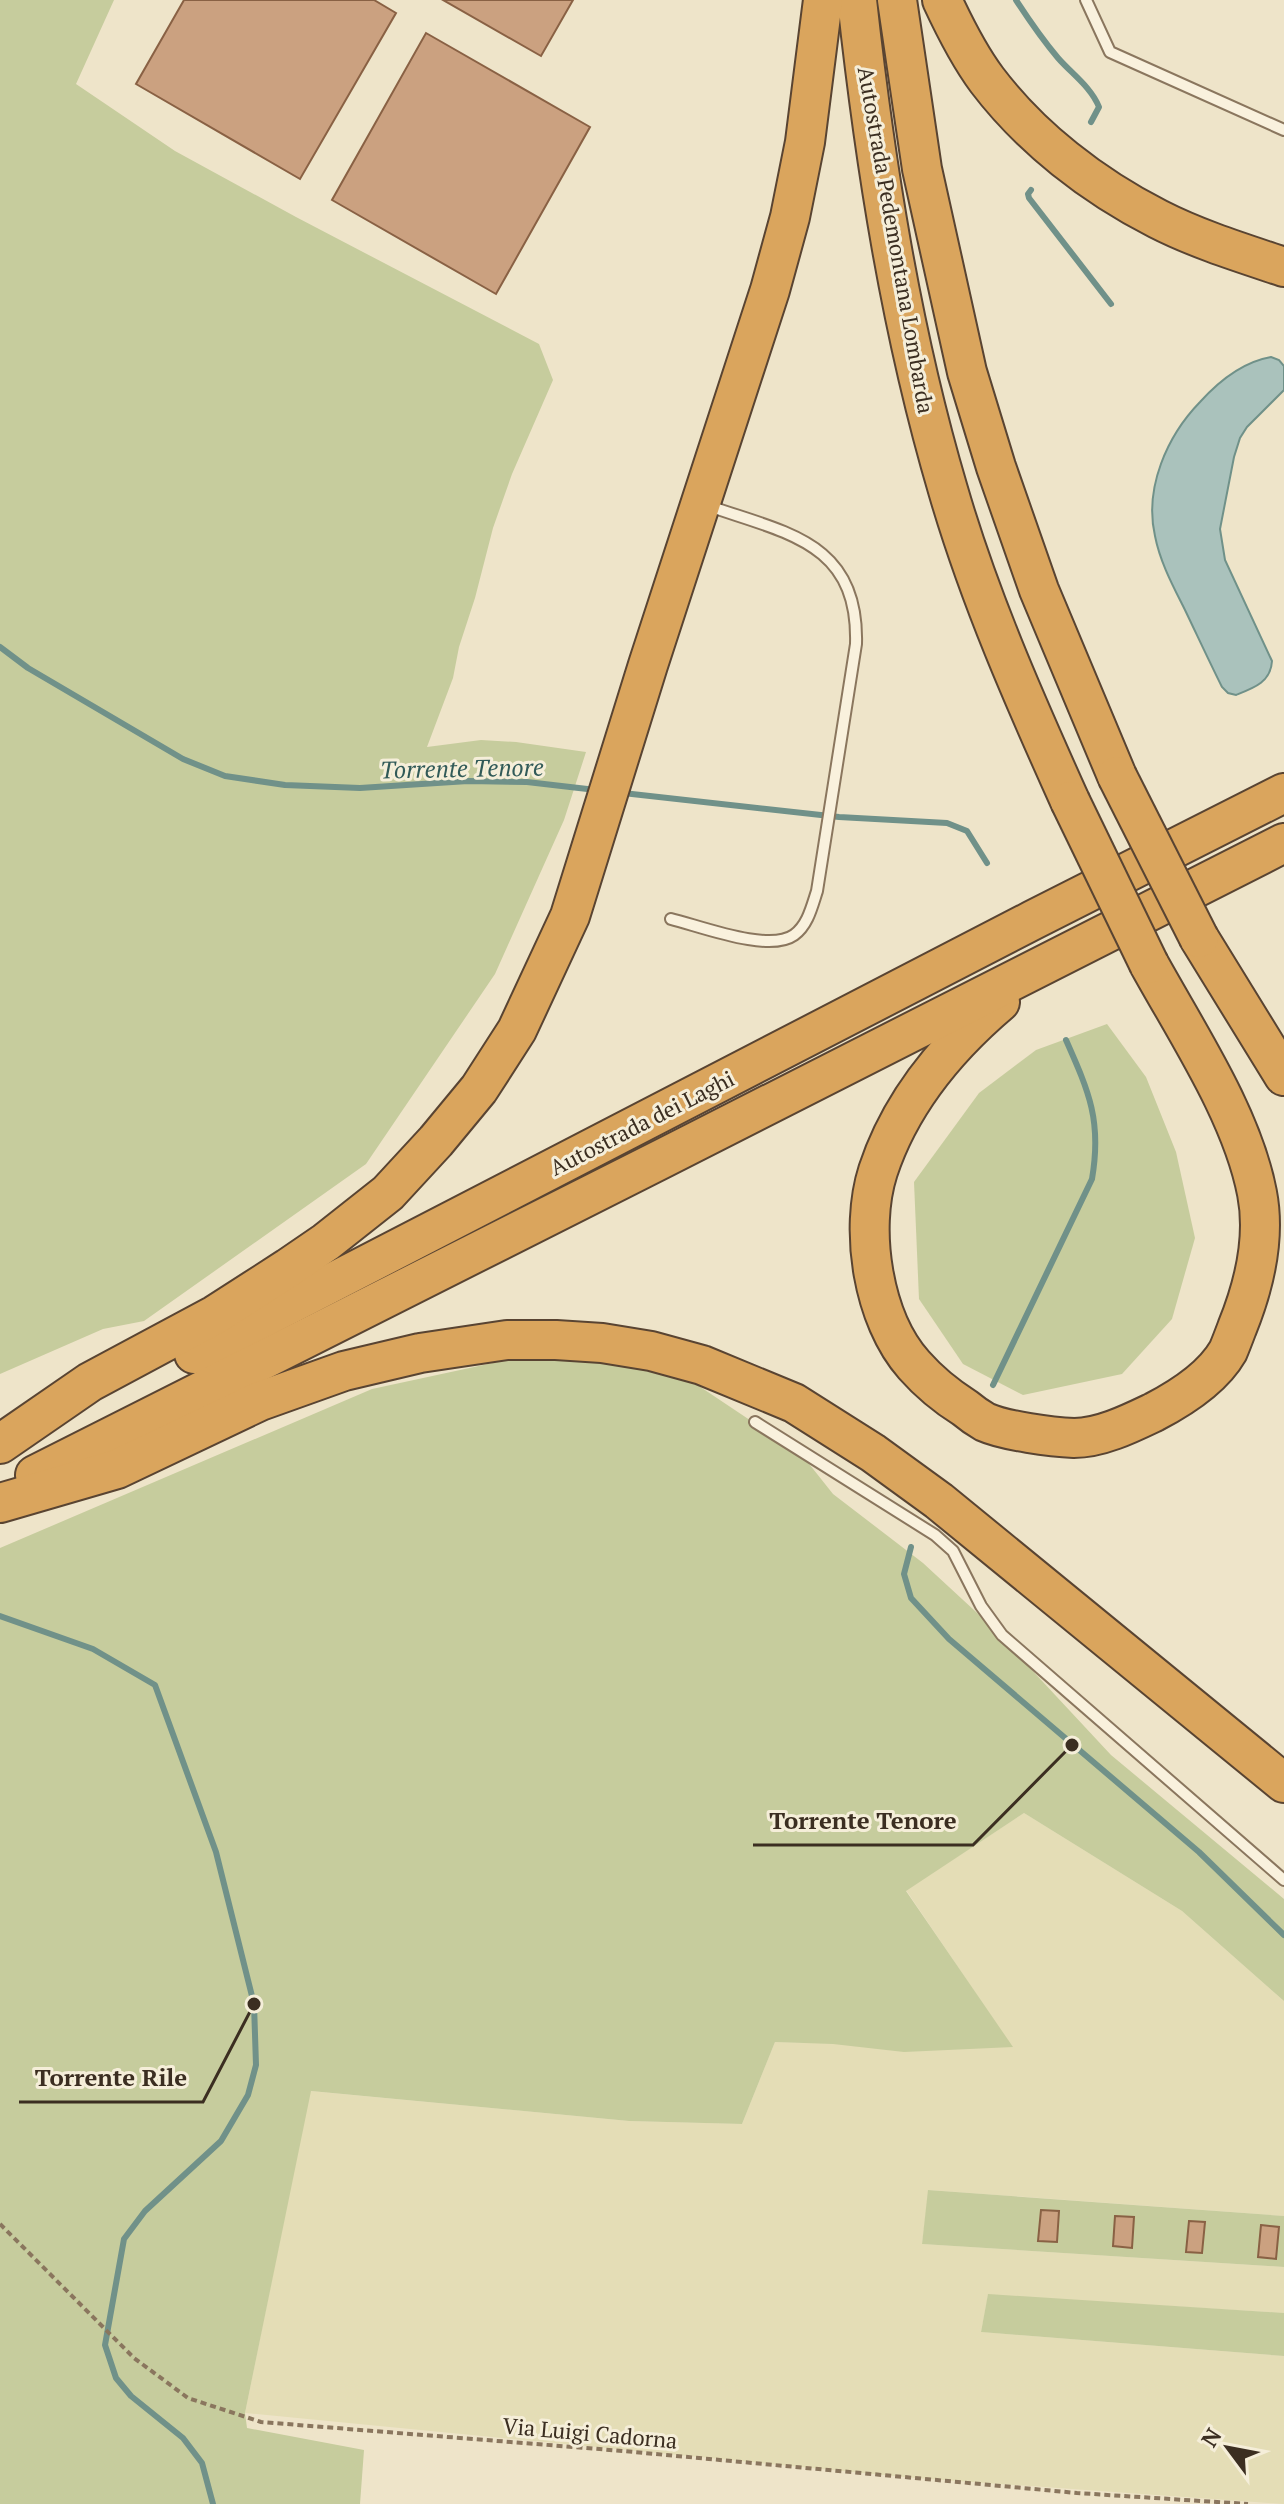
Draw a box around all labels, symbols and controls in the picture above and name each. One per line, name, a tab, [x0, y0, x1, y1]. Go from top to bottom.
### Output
street label: Autostrada Pedemontana Lombarda	[852, 64, 941, 416]
water label: Torrente Tenore	[380, 751, 544, 785]
street label: Autostrada dei Laghi	[545, 1063, 739, 1182]
callout: Torrente Tenore	[753, 1797, 973, 1845]
text: Torrente Tenore	[769, 1804, 957, 1836]
callout: Torrente Rile	[19, 2054, 203, 2102]
text: Torrente Rile	[35, 2061, 187, 2093]
north arrow	[1188, 2408, 1268, 2488]
street label: Via Luigi Cadorna	[501, 2410, 679, 2455]
text: N	[1194, 2422, 1227, 2452]

